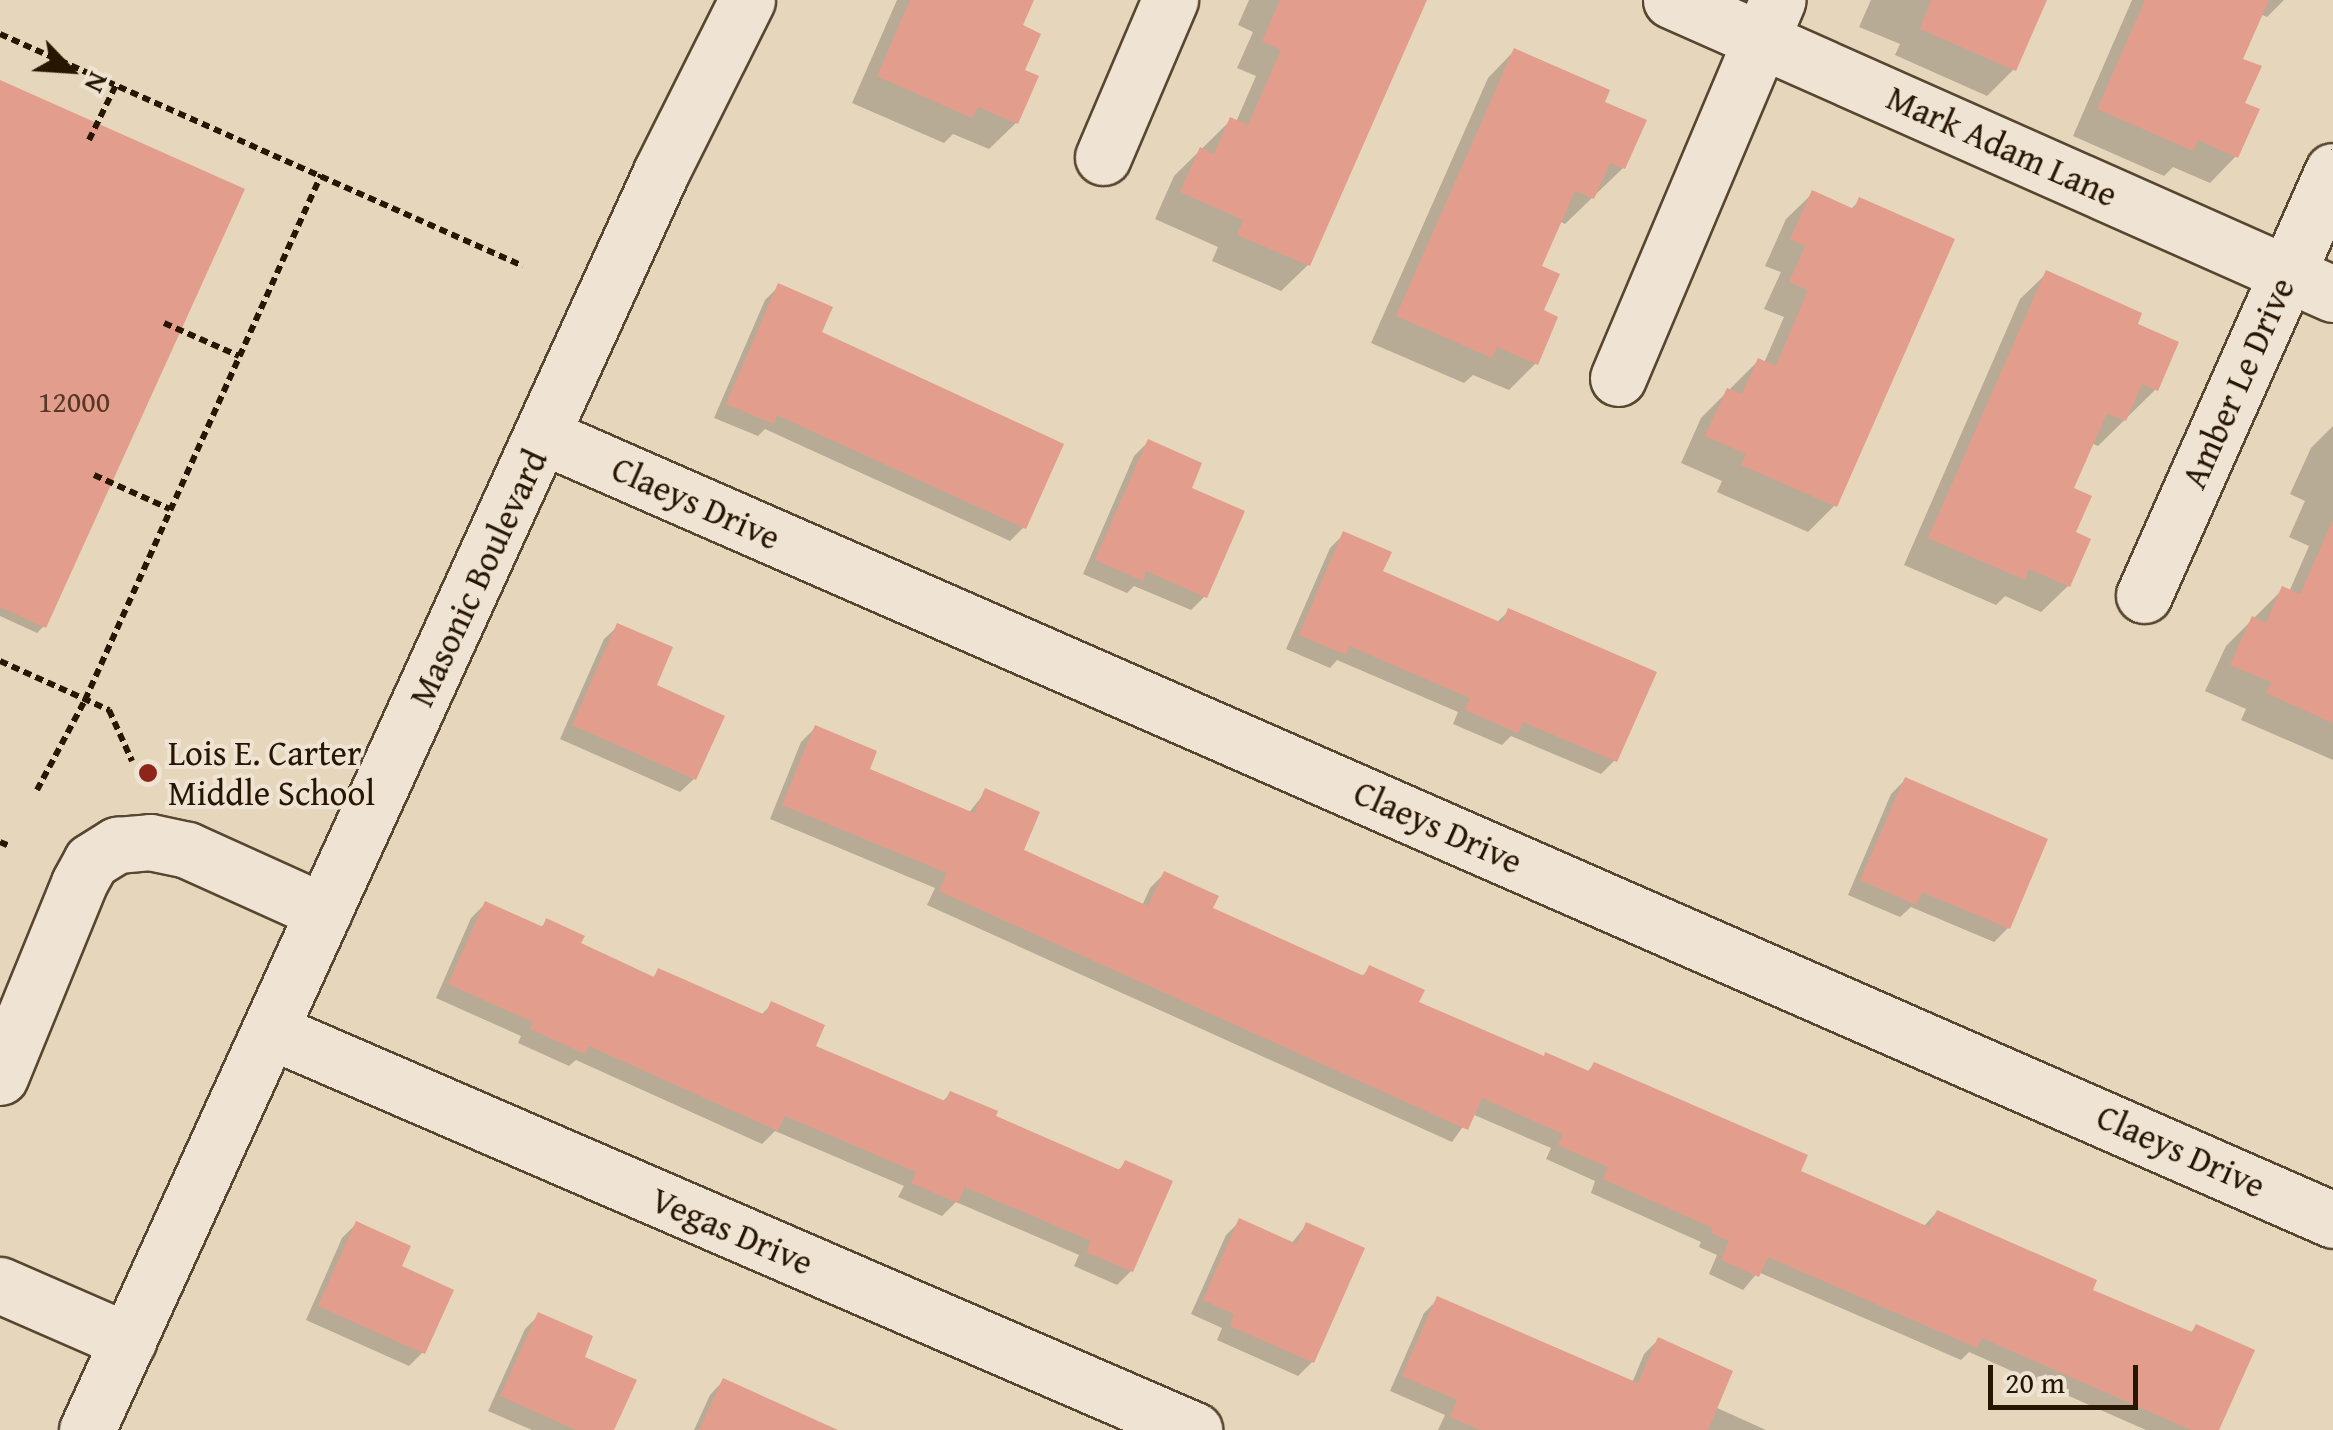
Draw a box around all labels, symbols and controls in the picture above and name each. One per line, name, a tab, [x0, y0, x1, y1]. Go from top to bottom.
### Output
north arrow	[20, 20, 120, 120]
text: N	[75, 66, 120, 100]
street label: Mark Adam Lane	[1880, 76, 2124, 216]
street label: Amber Le Drive	[2173, 271, 2303, 495]
house number: 12000	[38, 383, 110, 419]
street label: Masonic Boulevard	[400, 443, 556, 713]
street label: Claeys Drive	[606, 447, 786, 559]
place label: Lois E. Carter Middle School	[168, 732, 375, 814]
marker: Lois E. Carter Middle School	[137, 762, 159, 784]
street label: Claeys Drive	[1348, 771, 1528, 883]
street label: Claeys Drive	[2091, 1095, 2271, 1207]
street label: Vegas Drive	[645, 1178, 819, 1284]
scale bar	[1993, 1345, 2143, 1407]
text: 20 m	[2005, 1360, 2065, 1404]

